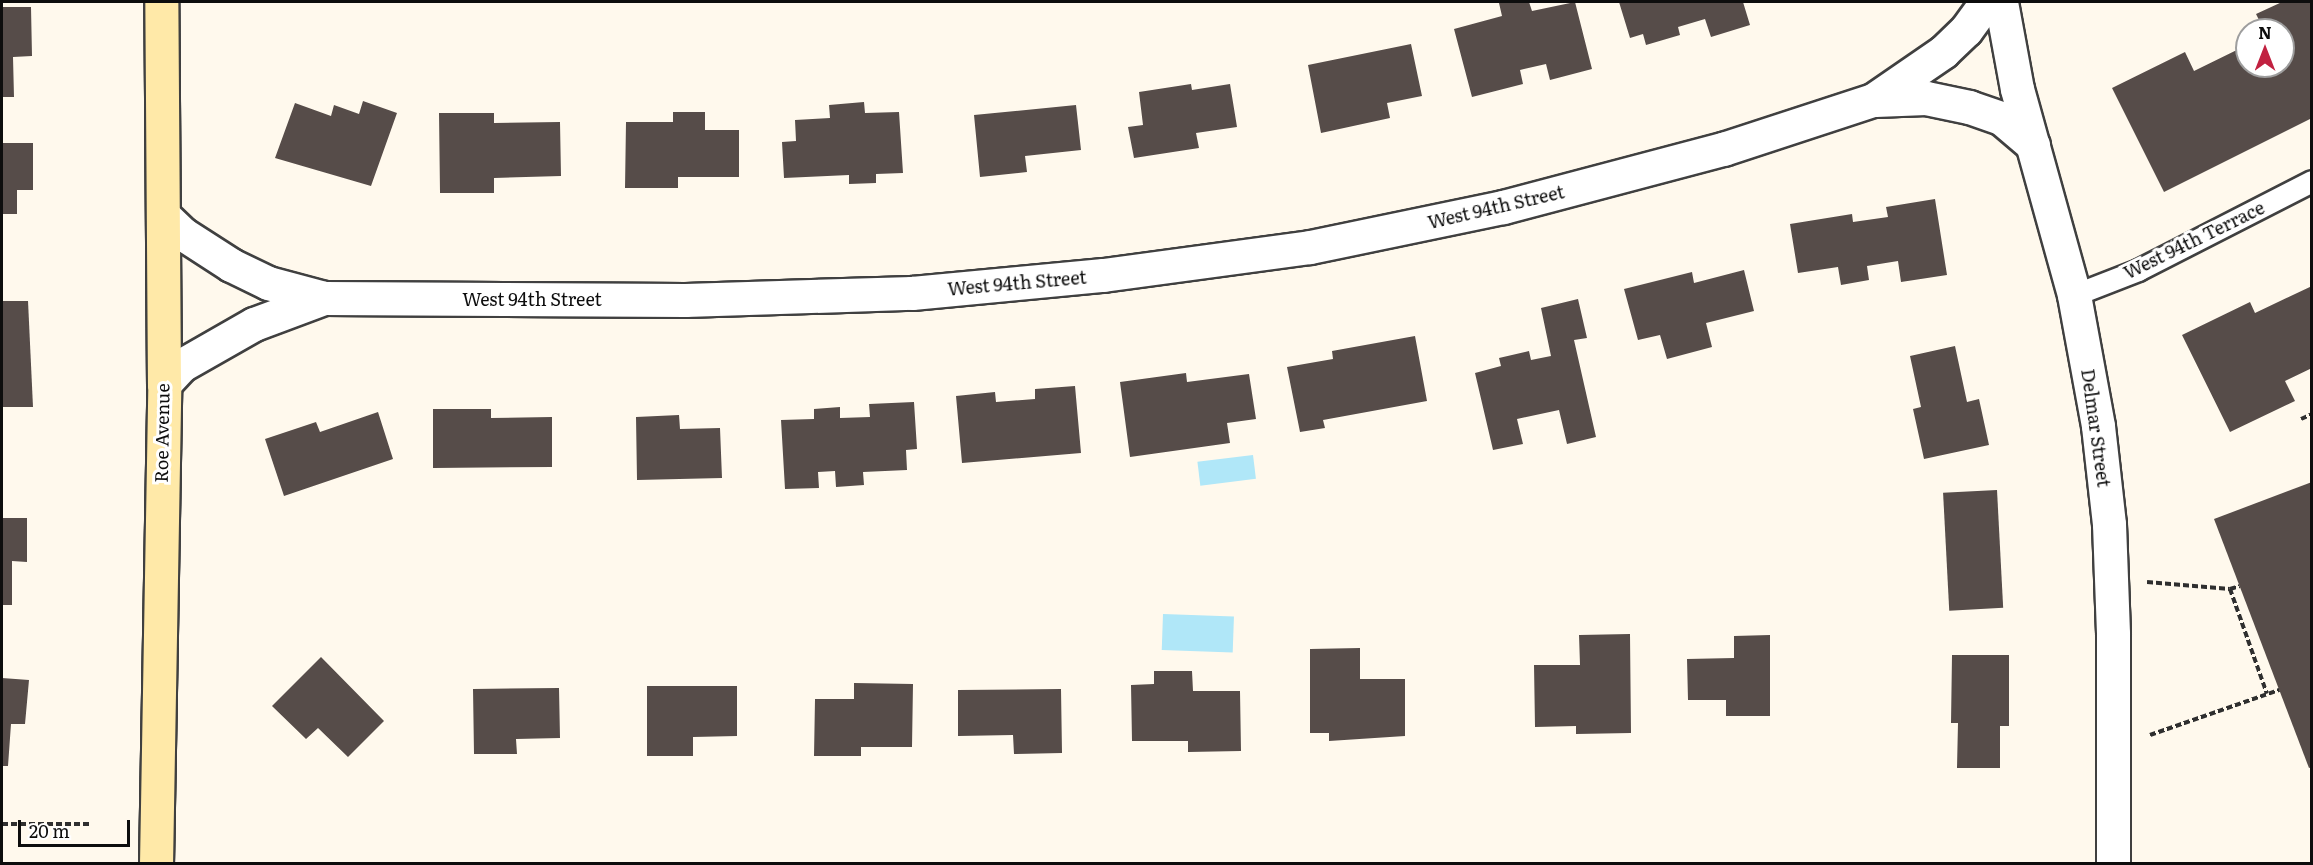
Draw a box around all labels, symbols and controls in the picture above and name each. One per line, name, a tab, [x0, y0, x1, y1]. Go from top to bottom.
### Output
north arrow	[2235, 18, 2295, 78]
text: N	[2258, 20, 2272, 44]
street label: West 94th Street	[1426, 181, 1566, 233]
street label: West 94th Terrace	[2120, 197, 2268, 283]
street label: West 94th Street	[947, 266, 1087, 300]
street label: West 94th Street	[462, 288, 602, 310]
street label: Delmar Street	[2077, 367, 2115, 489]
street label: Roe Avenue	[150, 383, 174, 483]
scale bar	[21, 808, 134, 846]
text: 20 m	[29, 817, 70, 844]

